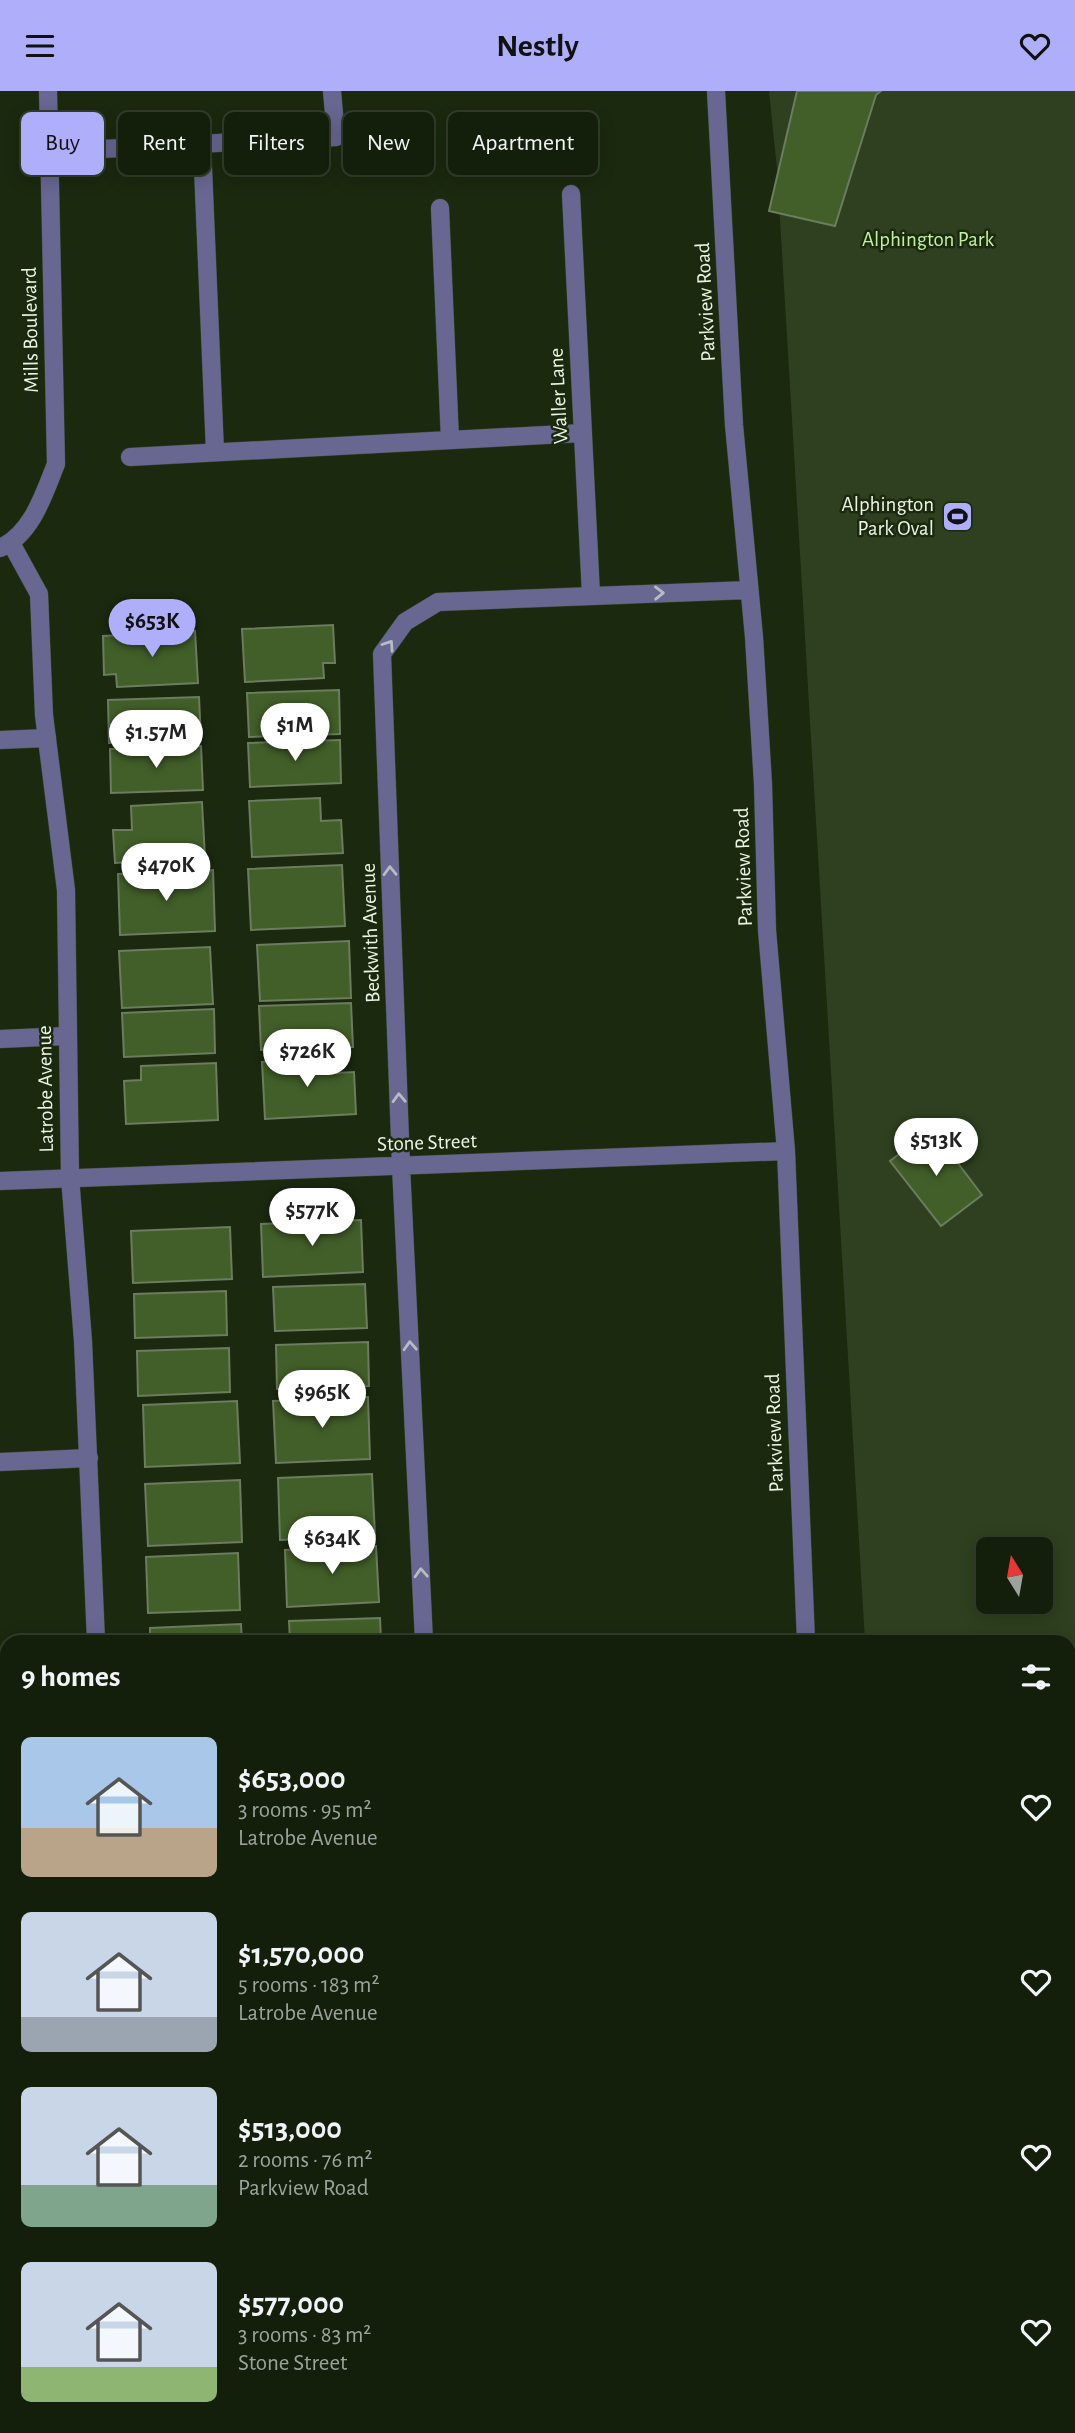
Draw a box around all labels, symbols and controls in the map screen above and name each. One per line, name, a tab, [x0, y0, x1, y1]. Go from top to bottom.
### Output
icon: menu	[21, 27, 59, 65]
icon: heart	[1016, 27, 1054, 65]
text: Nestly	[496, 30, 579, 62]
chip: Buy	[21, 112, 104, 175]
chip: Rent	[118, 112, 210, 175]
chip: Filters	[224, 112, 329, 175]
chip: New	[343, 112, 434, 175]
chip: Apartment	[448, 112, 598, 175]
park label: Alphington Park	[862, 229, 994, 250]
street label: Parkview Road	[692, 242, 719, 362]
street label: Mills Boulevard	[19, 267, 42, 393]
street label: Waller Lane	[545, 347, 572, 445]
place label: Alphington Park Oval	[842, 494, 934, 539]
sports icon: Alphington Park Oval	[940, 499, 974, 533]
one-way arrow	[654, 585, 665, 600]
pin: $653K	[103, 599, 201, 659]
text: $653K	[125, 610, 179, 633]
one-way arrow	[380, 640, 393, 653]
pin: $1M	[261, 703, 329, 763]
pin: $1.57M	[99, 711, 213, 770]
text: $1M	[277, 714, 313, 737]
text: $1.57M	[125, 721, 187, 744]
street label: Parkview Road	[731, 807, 756, 927]
pin: $470K	[117, 843, 215, 903]
text: $470K	[137, 854, 195, 877]
street label: Beckwith Avenue	[358, 863, 383, 1003]
one-way arrow	[382, 865, 398, 875]
street label: Latrobe Avenue	[34, 1025, 57, 1153]
pin: $726K	[258, 1030, 356, 1089]
text: $726K	[279, 1040, 335, 1063]
one-way arrow	[391, 1092, 406, 1103]
pin: $513K	[887, 1119, 985, 1178]
text: $513K	[910, 1129, 962, 1152]
street label: Stone Street	[377, 1130, 478, 1155]
pin: $577K	[263, 1189, 361, 1248]
text: $577K	[285, 1199, 339, 1222]
one-way arrow	[402, 1340, 417, 1351]
pin: $965K	[273, 1371, 371, 1430]
street label: Parkview Road	[762, 1373, 787, 1493]
text: $965K	[294, 1381, 350, 1404]
pin: $634K	[283, 1517, 381, 1576]
text: $634K	[304, 1527, 360, 1550]
north arrow	[976, 1537, 1054, 1613]
map controls	[976, 1537, 1053, 1614]
one-way arrow	[413, 1568, 428, 1579]
icon: filters	[1017, 1658, 1055, 1696]
text: 9 homes	[21, 1662, 121, 1692]
text: $653,000	[238, 1764, 346, 1794]
icon: home	[77, 1765, 161, 1849]
icon: heart	[1017, 1788, 1055, 1826]
text: 3 rooms · 95 m²	[238, 1799, 371, 1822]
text: Latrobe Avenue	[238, 1827, 378, 1850]
text: $1,570,000	[238, 1939, 364, 1969]
icon: home	[77, 1940, 161, 2024]
icon: heart	[1017, 1963, 1055, 2001]
text: 5 rooms · 183 m²	[238, 1974, 379, 1997]
text: Latrobe Avenue	[238, 2002, 378, 2025]
text: $513,000	[238, 2114, 342, 2144]
icon: home	[77, 2115, 161, 2199]
icon: heart	[1017, 2138, 1055, 2176]
text: 2 rooms · 76 m²	[238, 2149, 372, 2172]
text: Parkview Road	[238, 2177, 369, 2200]
text: $577,000	[238, 2289, 344, 2319]
icon: home	[77, 2290, 161, 2374]
icon: heart	[1017, 2313, 1055, 2351]
text: 3 rooms · 83 m²	[238, 2324, 371, 2347]
text: Stone Street	[238, 2352, 347, 2375]

